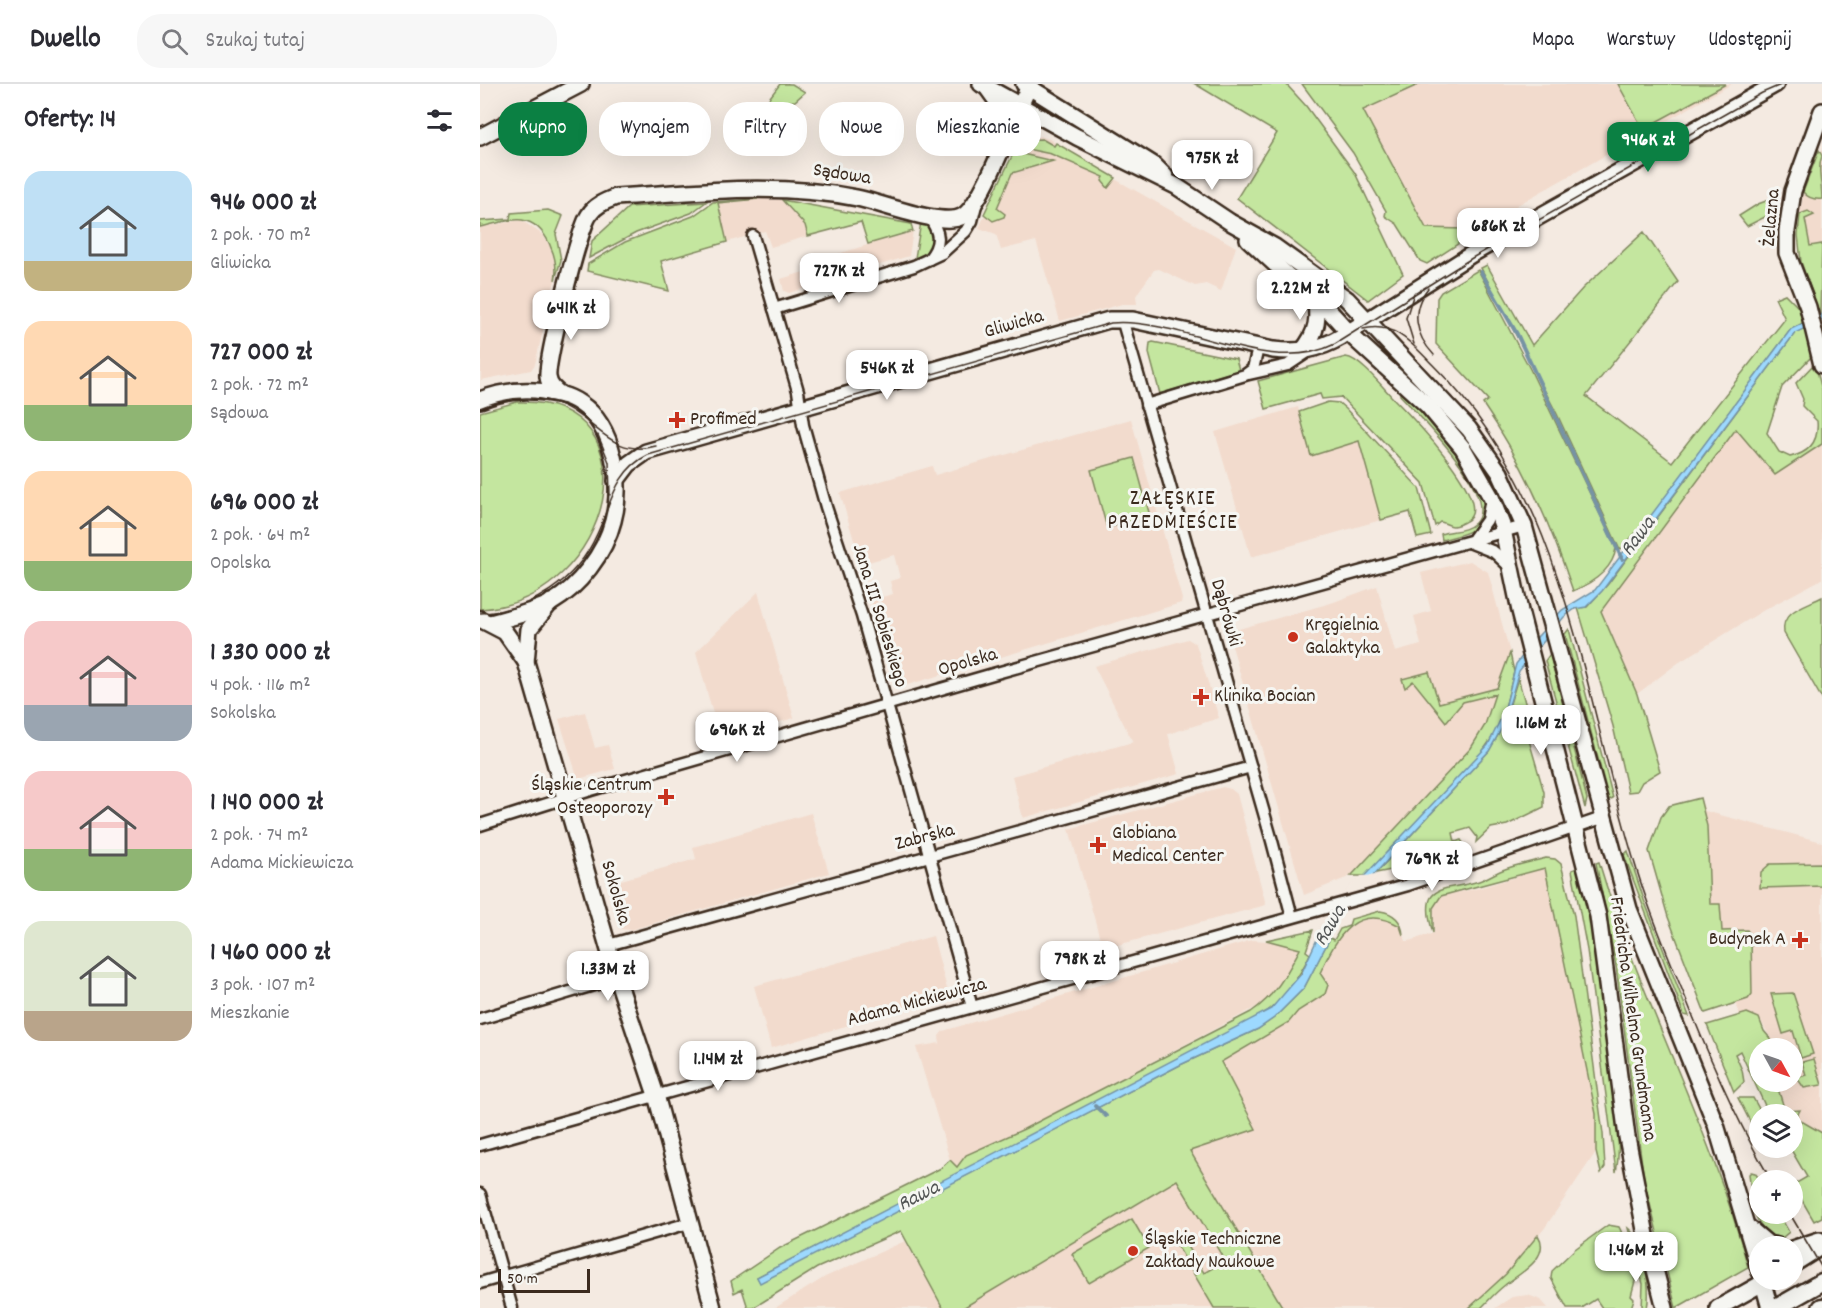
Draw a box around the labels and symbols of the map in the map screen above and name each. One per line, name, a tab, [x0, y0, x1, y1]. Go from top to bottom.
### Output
pin: 946K zł	[1593, 122, 1703, 173]
pin: 975K zł	[1157, 140, 1267, 191]
street label: Sądowa	[811, 157, 874, 193]
street label: Żelazna	[1756, 187, 1789, 248]
pin: 686K zł	[1443, 208, 1553, 259]
pin: 727K zł	[784, 253, 894, 304]
pin: 2.22M zł	[1238, 270, 1362, 321]
pin: 641K zł	[516, 290, 626, 341]
street label: Gliwicka	[981, 303, 1048, 347]
pin: 546K zł	[832, 350, 942, 401]
place label: Profimed	[690, 406, 757, 434]
marker: Profimed	[668, 411, 686, 429]
district label: ZAŁĘSKIE PRZEDMIEŚCIE	[1108, 485, 1238, 539]
water label: Rawa	[1614, 510, 1665, 563]
street label: Jana III Sobieskiego	[844, 541, 914, 691]
street label: Dąbrówki	[1202, 576, 1248, 650]
place label: Kręgielnia Galaktyka	[1305, 612, 1380, 663]
marker: Kręgielnia Galaktyka	[1286, 630, 1300, 644]
street label: Opolska	[935, 641, 1001, 685]
place label: Klinika Bocian	[1214, 683, 1315, 711]
marker: Klinika Bocian	[1192, 688, 1210, 706]
pin: 1.16M zł	[1479, 705, 1603, 756]
pin: 696K zł	[682, 712, 792, 763]
place label: Śląskie Centrum Osteoporozy	[531, 772, 653, 823]
marker: Śląskie Centrum Osteoporozy	[657, 788, 675, 806]
street label: Zabrska	[892, 817, 958, 859]
place label: Globiana Medical Center	[1112, 820, 1224, 871]
marker: Globiana Medical Center	[1089, 836, 1107, 854]
pin: 769K zł	[1377, 841, 1487, 892]
street label: Sokolska	[593, 858, 638, 929]
street label: Friedricha Wilhelma Grundmanna	[1601, 895, 1663, 1144]
water label: Rawa	[1307, 899, 1356, 952]
place label: Budynek A	[1709, 926, 1786, 954]
marker: Budynek A	[1791, 931, 1809, 949]
pin: 798K zł	[1025, 941, 1135, 992]
pin: 1.33M zł	[546, 951, 670, 1002]
street label: Adama Mickiewicza	[844, 971, 990, 1035]
north arrow	[1749, 1038, 1803, 1092]
pin: 1.14M zł	[656, 1041, 780, 1092]
water label: Rawa	[893, 1173, 946, 1220]
place label: Śląskie Techniczne Zakłady Naukowe	[1145, 1226, 1281, 1277]
pin: 1.46M zł	[1574, 1232, 1698, 1283]
marker: Śląskie Techniczne Zakłady Naukowe	[1126, 1244, 1140, 1258]
scale bar	[498, 1266, 590, 1294]

